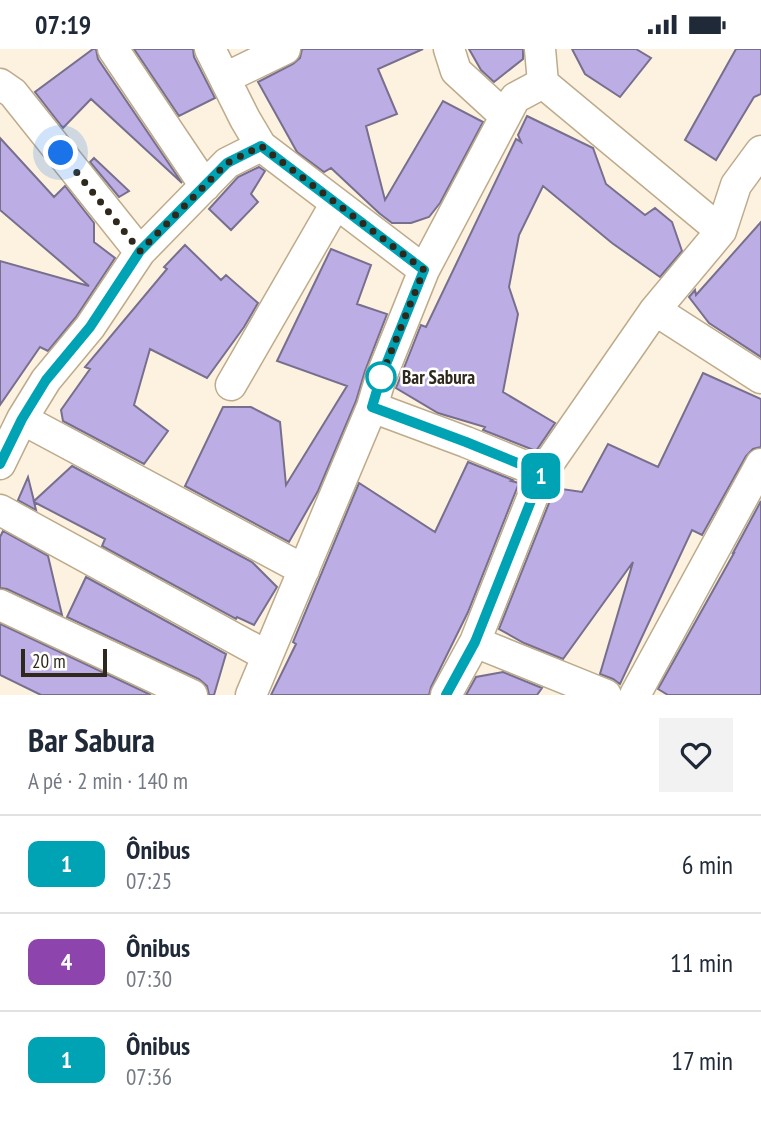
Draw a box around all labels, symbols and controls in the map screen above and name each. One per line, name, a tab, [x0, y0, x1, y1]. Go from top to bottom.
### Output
text: 07:19	[35, 8, 91, 41]
your location	[43, 135, 78, 170]
marker: Bar Sabura	[366, 362, 396, 392]
place label: Bar Sabura	[402, 365, 475, 389]
line badge: 1	[518, 453, 564, 499]
text: 1	[535, 460, 547, 491]
scale bar	[21, 646, 107, 678]
text: 20 m	[32, 649, 66, 673]
text: Bar Sabura	[28, 718, 155, 761]
button: heart	[659, 718, 733, 792]
text: A pé · 2 min · 140 m	[28, 766, 188, 795]
text: Ônibus	[126, 833, 190, 866]
text: 1	[61, 848, 72, 879]
text: 6 min	[682, 848, 733, 881]
text: 07:25	[126, 866, 172, 895]
text: Ônibus	[126, 931, 190, 964]
text: 4	[61, 946, 72, 977]
text: 11 min	[670, 946, 733, 979]
text: 07:30	[126, 964, 172, 993]
text: Ônibus	[126, 1029, 190, 1062]
text: 1	[61, 1044, 72, 1075]
text: 17 min	[671, 1044, 733, 1077]
text: 07:36	[126, 1062, 172, 1091]

